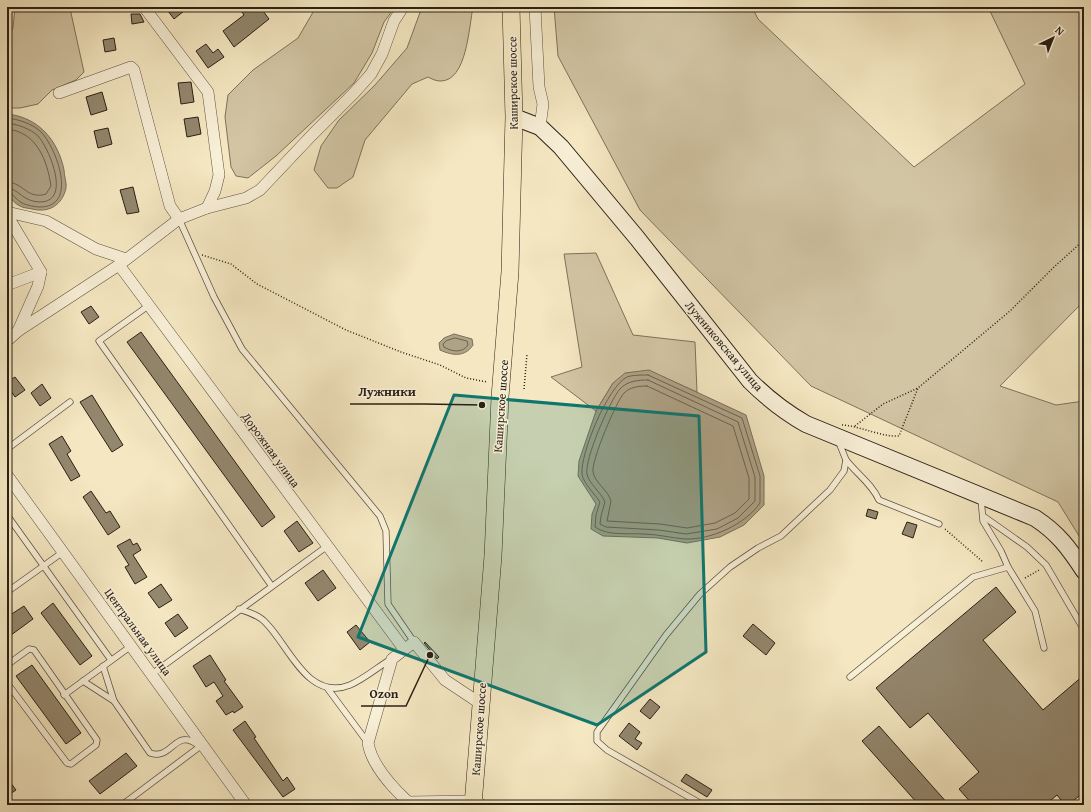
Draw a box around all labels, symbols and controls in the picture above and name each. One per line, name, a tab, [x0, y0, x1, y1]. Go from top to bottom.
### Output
north arrow	[1033, 18, 1073, 58]
text: N	[1052, 22, 1068, 39]
street label: Каширское шоссе	[503, 36, 522, 130]
street label: Лужниковская улица	[681, 297, 767, 395]
street label: Каширское шоссе	[489, 358, 512, 453]
callout: Лужники	[350, 379, 424, 404]
text: Лужники	[358, 382, 416, 401]
street label: Дорожная улица	[238, 408, 305, 491]
street label: Центральная улица	[101, 584, 176, 679]
callout: Ozon	[361, 681, 406, 706]
street label: Каширское шоссе	[467, 681, 490, 776]
text: Ozon	[370, 684, 399, 703]

